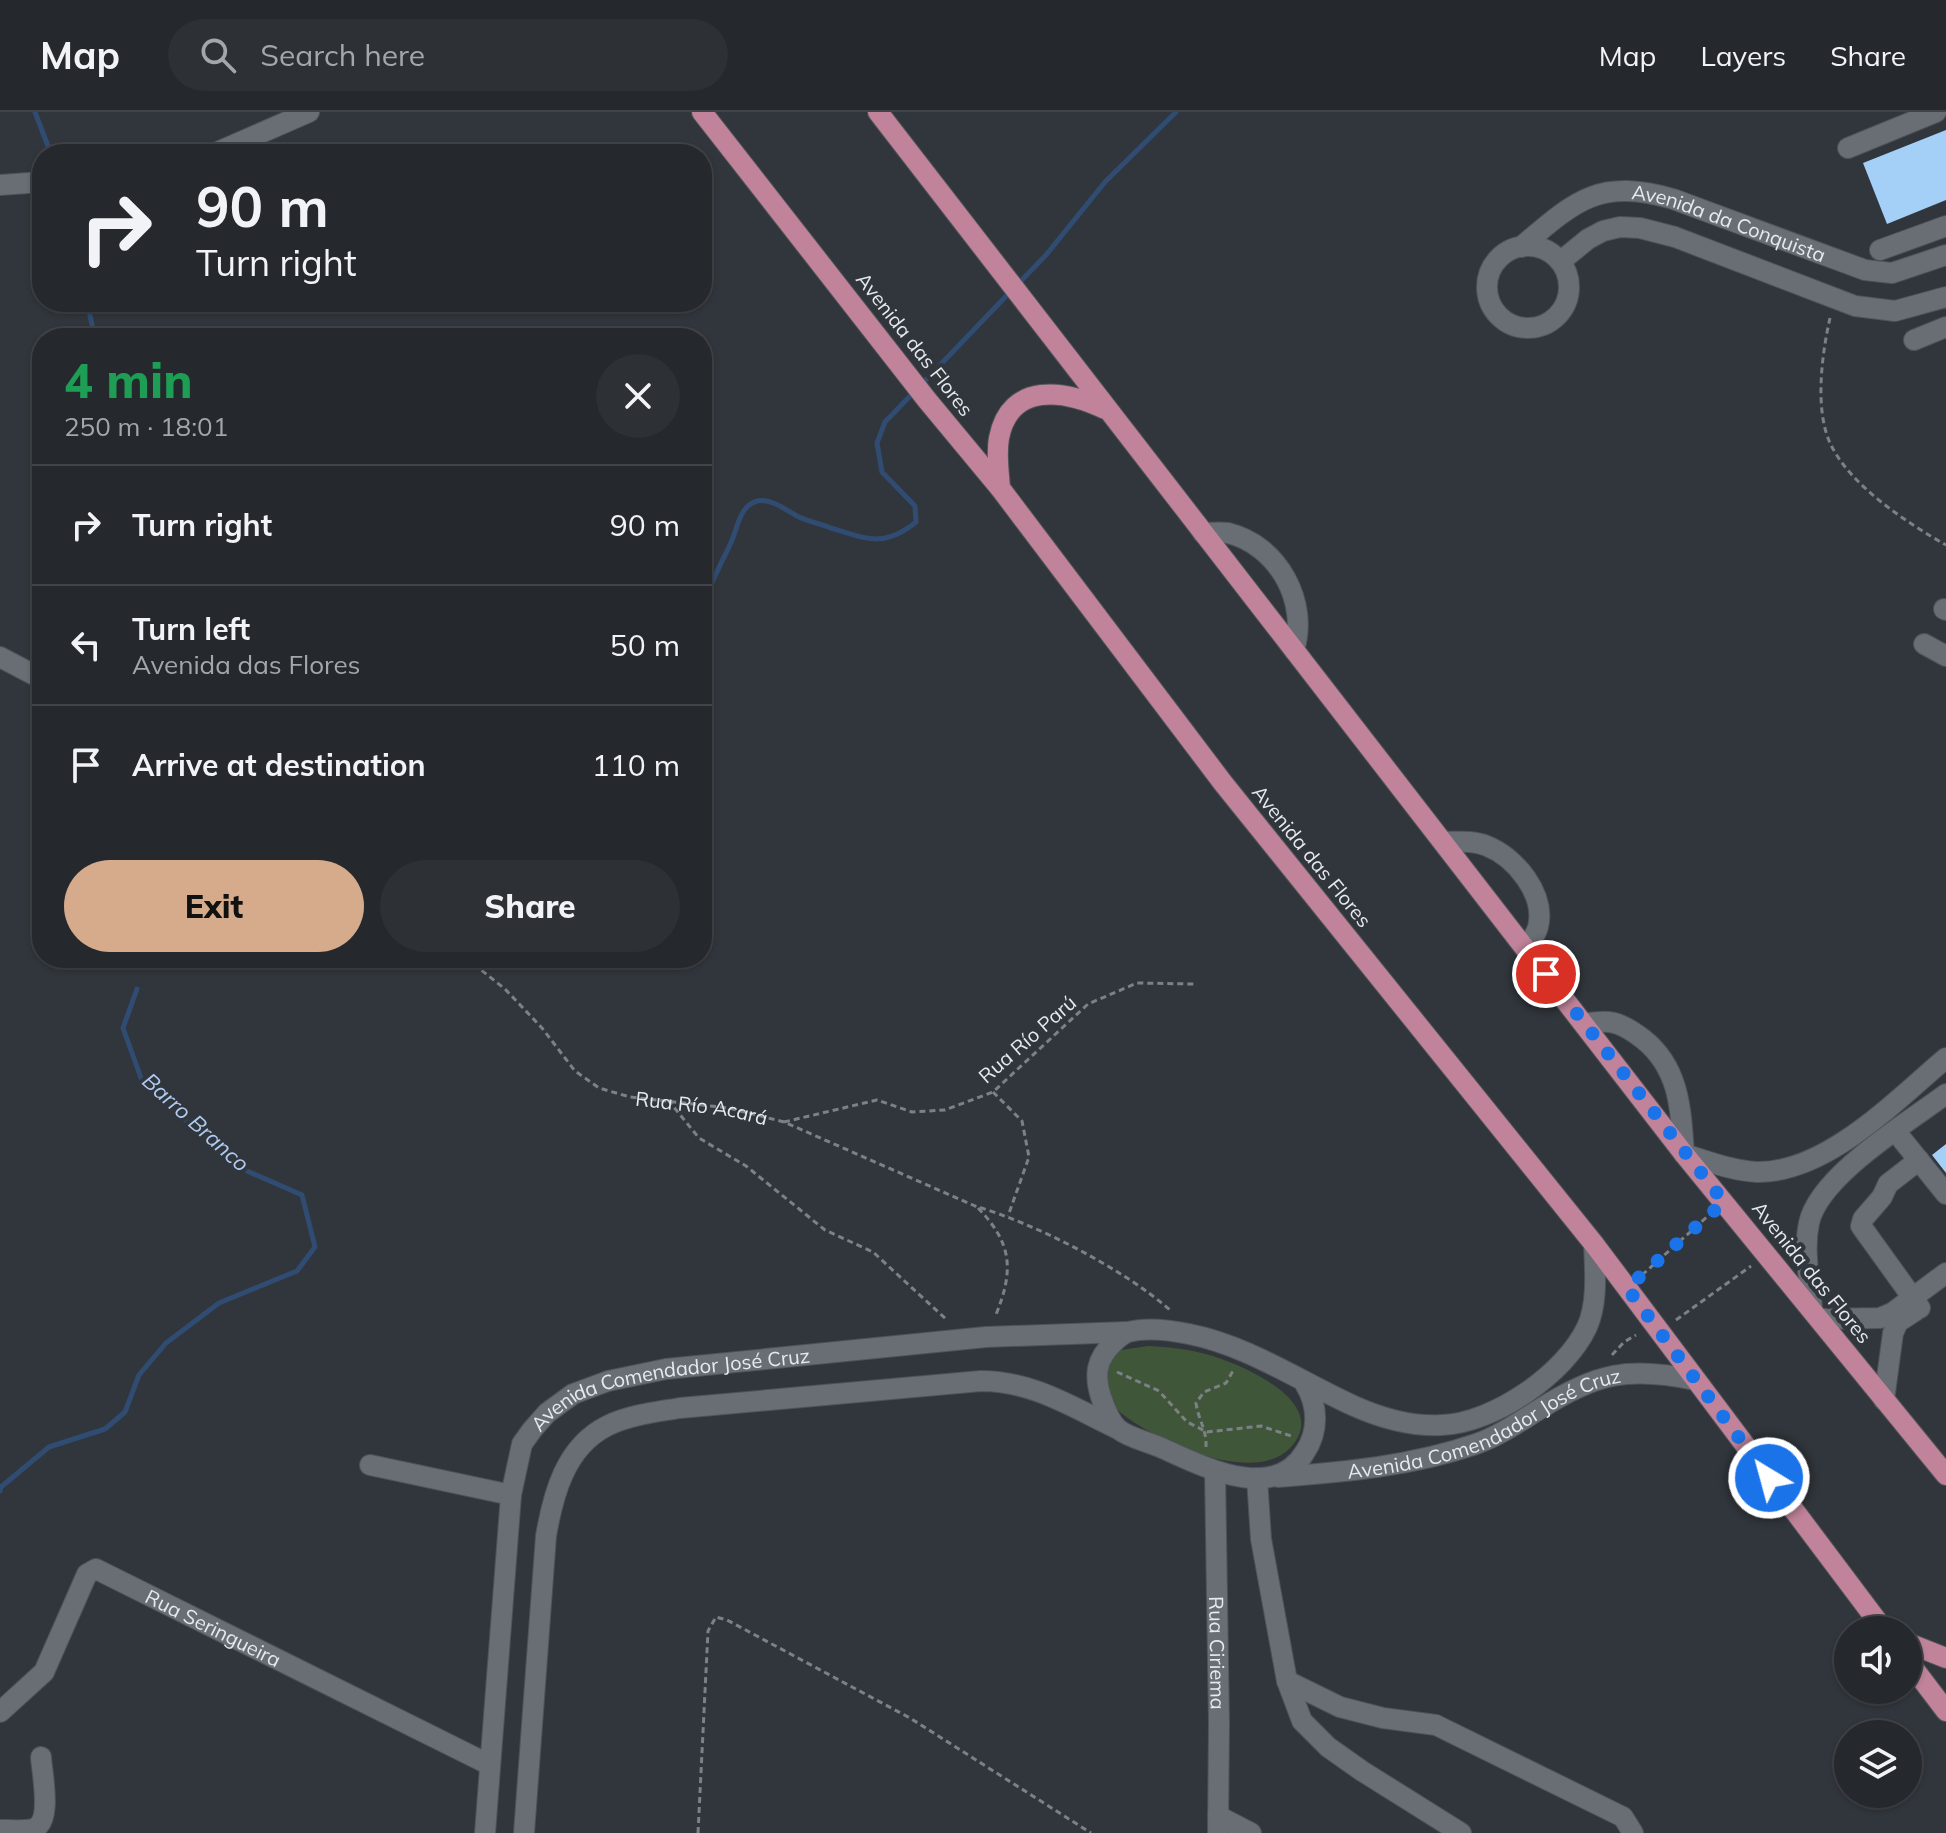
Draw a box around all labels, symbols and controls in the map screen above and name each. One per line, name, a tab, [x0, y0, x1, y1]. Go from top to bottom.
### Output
search box	[168, 19, 728, 91]
text: Map	[40, 31, 120, 79]
icon: search	[196, 33, 240, 77]
text: Search here	[260, 36, 425, 74]
text: Map	[1599, 38, 1656, 73]
text: Layers	[1700, 38, 1786, 73]
text: Share	[1830, 38, 1906, 73]
text: 90 m	[196, 171, 329, 241]
icon: right	[64, 176, 168, 280]
street label: Avenida da Conquista	[1630, 179, 1829, 267]
text: Turn right	[196, 240, 357, 285]
street label: Avenida das Flores	[851, 267, 979, 421]
text: 4 min	[64, 350, 193, 410]
button: close	[596, 354, 680, 438]
text: 250 m · 18:01	[64, 410, 228, 443]
icon: right	[64, 503, 108, 547]
text: Turn right	[132, 506, 272, 544]
text: 90 m	[610, 506, 680, 544]
text: Turn left	[132, 610, 250, 648]
icon: left	[64, 623, 108, 667]
text: 50 m	[610, 626, 680, 664]
text: Avenida das Flores	[132, 648, 360, 681]
icon: arrive	[64, 743, 108, 787]
text: Arrive at destination	[132, 746, 426, 784]
text: 110 m	[592, 746, 680, 784]
street label: Avenida das Flores	[1247, 780, 1377, 932]
button: Exit	[64, 860, 364, 952]
button: Share	[380, 860, 680, 952]
pin	[1512, 940, 1580, 1008]
icon: arrive	[1524, 952, 1568, 996]
street label: Rua Río Parú	[973, 990, 1081, 1088]
water label: Barro Branco	[137, 1067, 255, 1177]
street label: Rua Río Acará	[634, 1085, 771, 1130]
street label: Avenida das Flores	[1747, 1196, 1877, 1348]
street label: Avenida Comendador José Cruz	[525, 1342, 811, 1436]
street label: Avenida Comendador José Cruz	[1346, 1362, 1622, 1483]
position arrow	[1727, 1436, 1811, 1520]
street label: Rua Seringueira	[142, 1583, 285, 1672]
street label: Rua Ciriema	[1204, 1596, 1231, 1710]
map controls	[1834, 1616, 1922, 1808]
button: sound	[1834, 1616, 1922, 1704]
button: layers	[1834, 1720, 1922, 1808]

